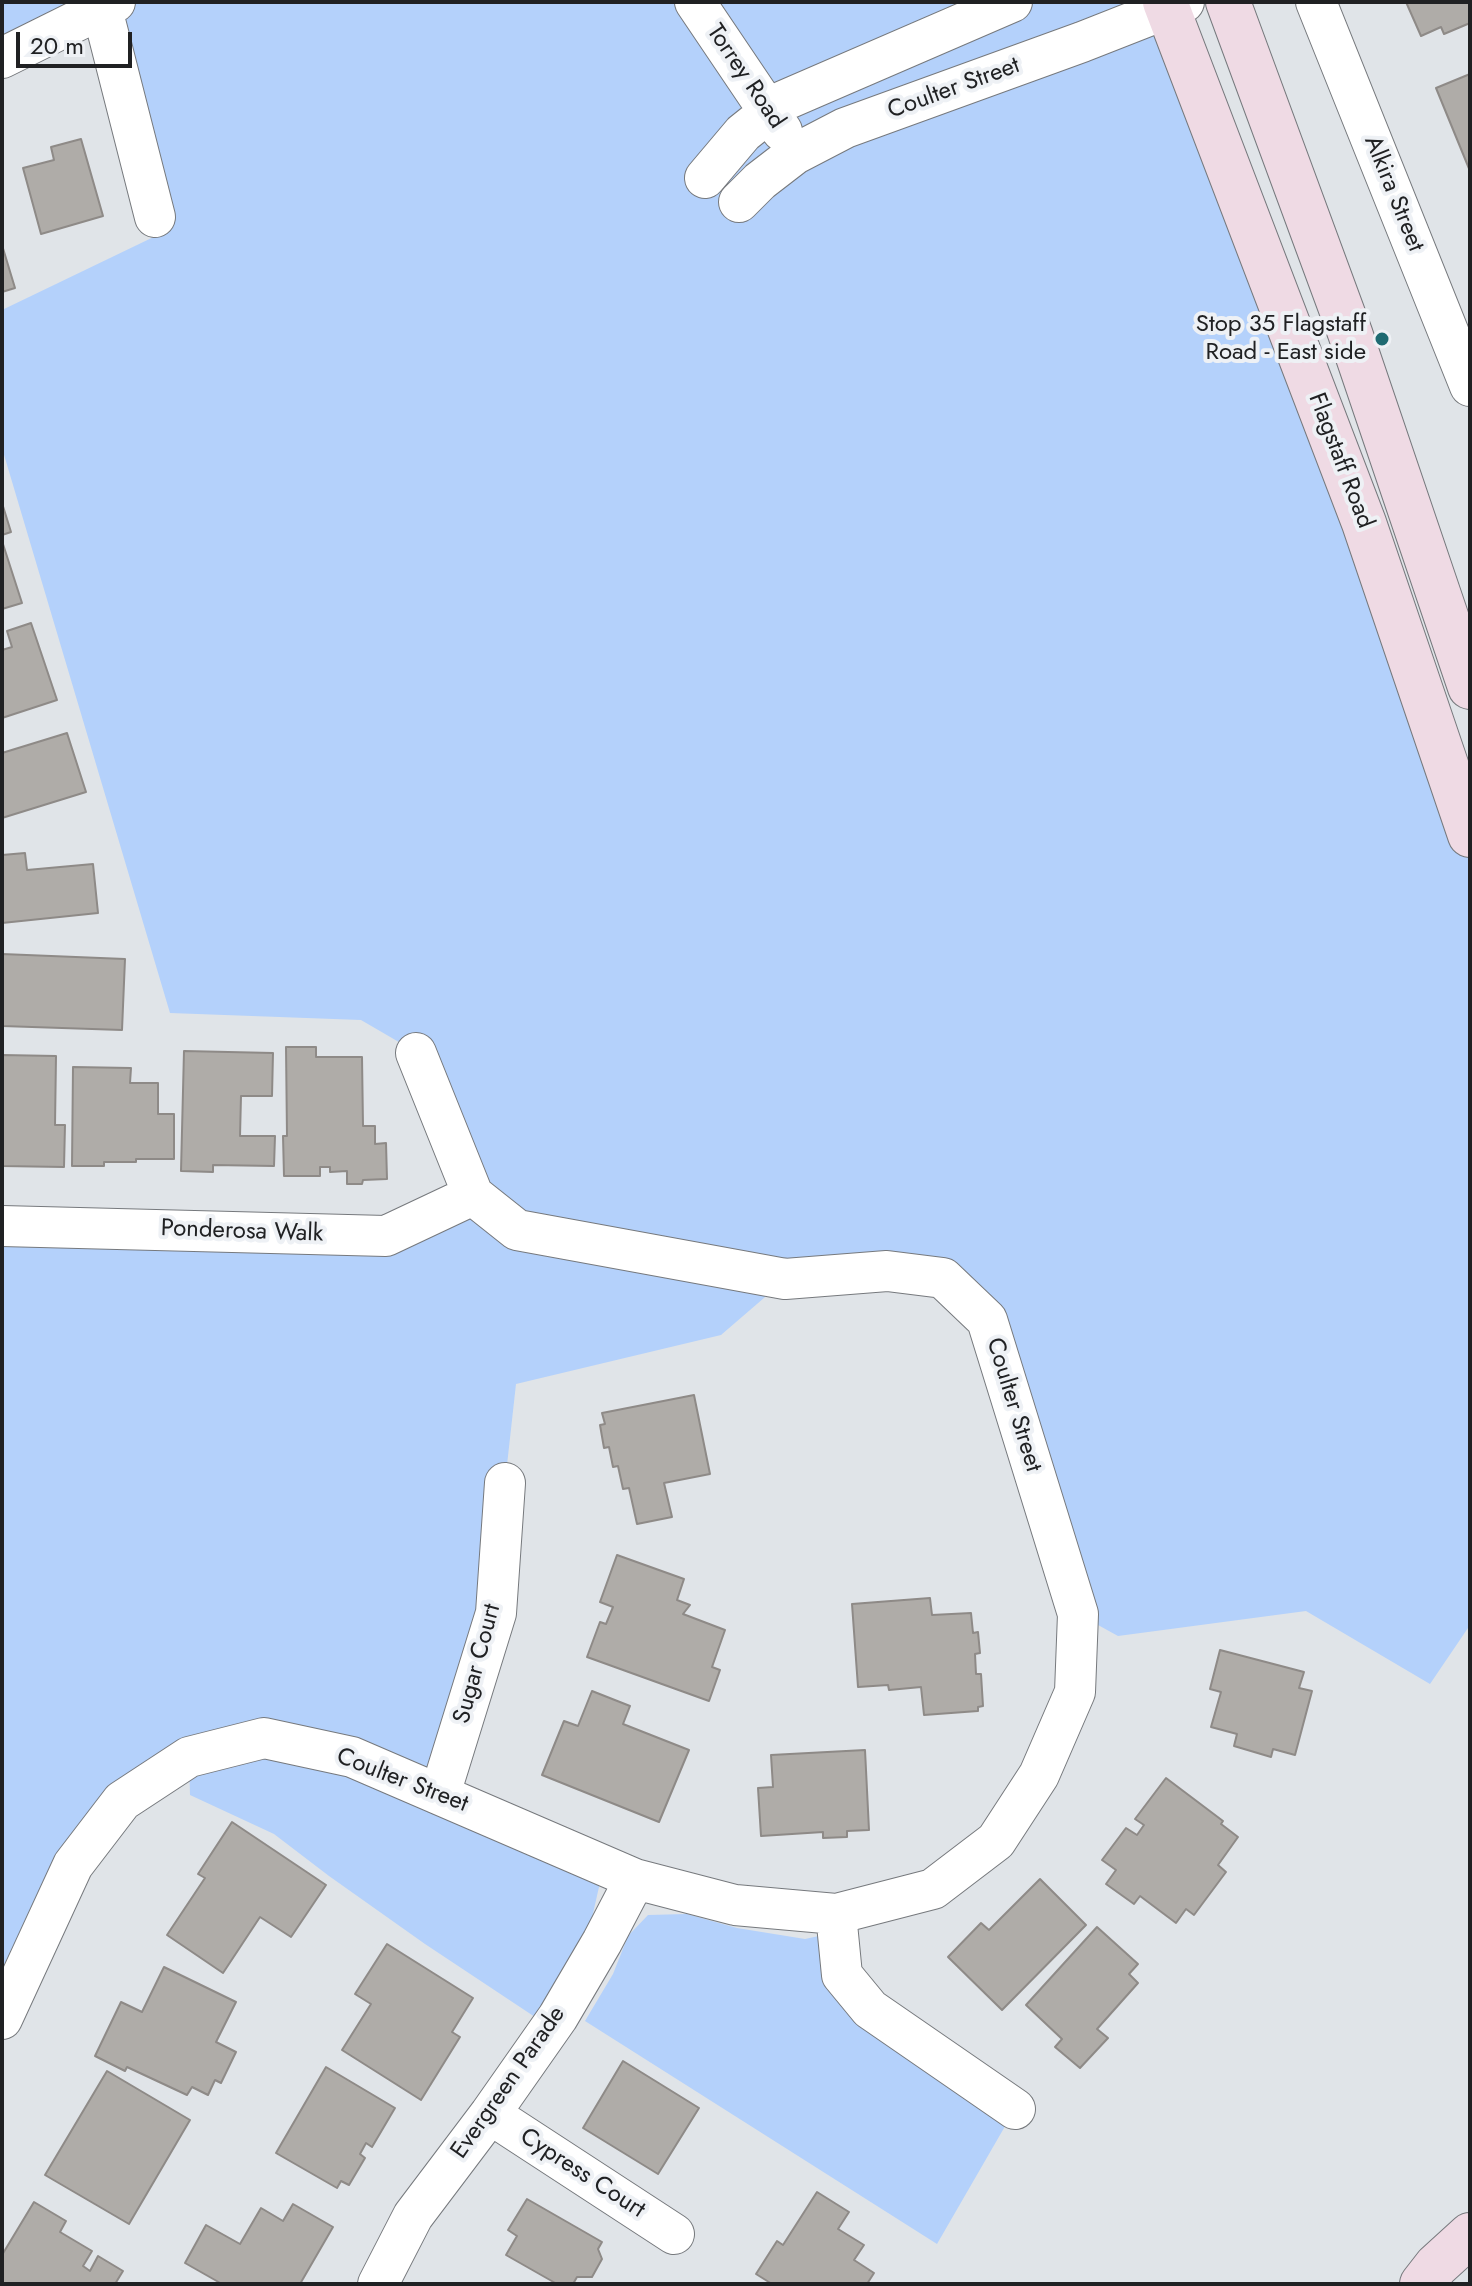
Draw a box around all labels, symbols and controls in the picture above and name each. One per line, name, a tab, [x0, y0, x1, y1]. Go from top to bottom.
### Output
scale bar	[20, 16, 136, 66]
street label: Torrey Road	[700, 19, 790, 135]
text: 20 m	[30, 28, 84, 63]
street label: Coulter Street	[884, 52, 1024, 126]
street label: Alkira Street	[1357, 132, 1429, 256]
place label: Stop 35 Flagstaff Road - East side	[1196, 311, 1366, 367]
marker: Stop 35 Flagstaff Road - East side	[1373, 330, 1391, 348]
street label: Flagstaff Road	[1301, 389, 1379, 533]
street label: Ponderosa Walk	[160, 1215, 324, 1249]
street label: Coulter Street	[979, 1335, 1047, 1475]
street label: Sugar Court	[448, 1601, 508, 1727]
street label: Coulter Street	[332, 1743, 472, 1819]
street label: Evergreen Parade	[446, 2001, 572, 2165]
street label: Cypress Court	[514, 2123, 650, 2225]

